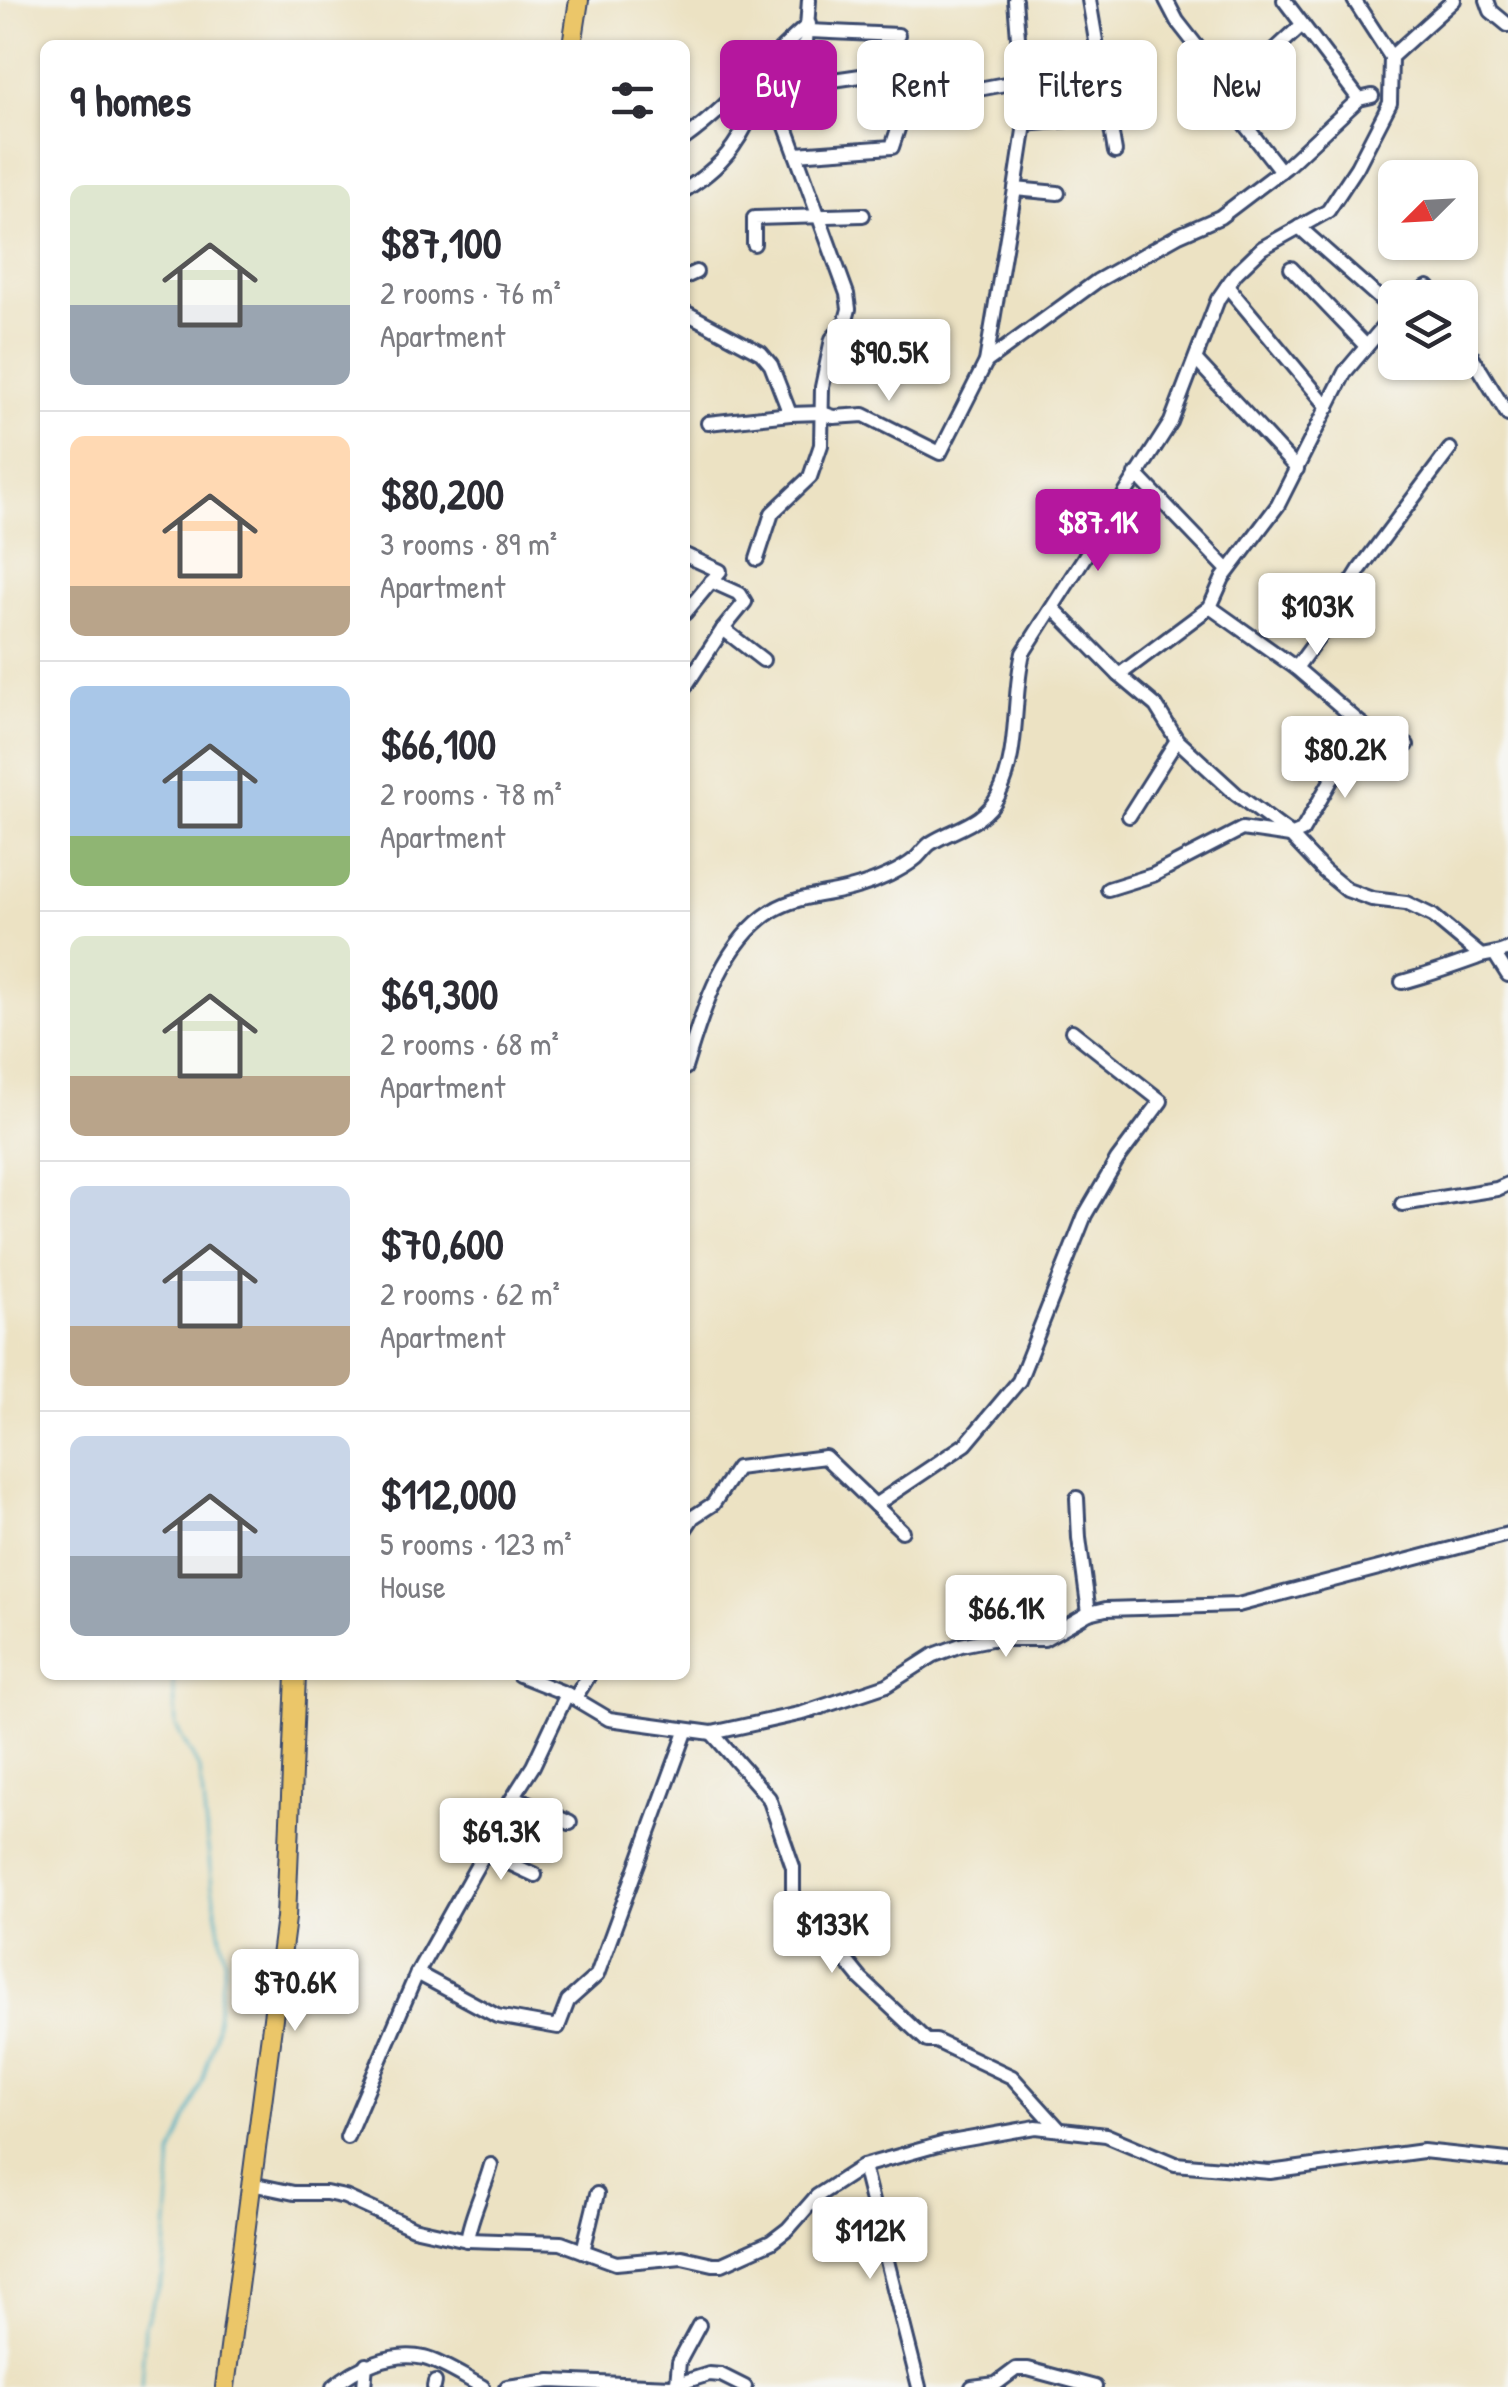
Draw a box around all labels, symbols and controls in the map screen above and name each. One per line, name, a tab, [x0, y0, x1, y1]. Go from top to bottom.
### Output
chip: Buy	[720, 40, 837, 130]
chip: Rent	[857, 40, 984, 130]
chip: Filters	[1004, 40, 1157, 130]
chip: New	[1177, 40, 1296, 130]
text: 9 homes	[70, 72, 191, 129]
icon: filters	[605, 73, 660, 128]
north arrow	[1378, 160, 1478, 260]
map controls	[1378, 160, 1478, 380]
text: $87,100	[380, 214, 502, 271]
icon: home	[150, 225, 270, 345]
text: 2 rooms · 76 m²	[380, 271, 561, 314]
button: layers	[1378, 280, 1478, 380]
text: Apartment	[380, 314, 505, 357]
pin: $90.5K	[808, 319, 970, 404]
text: $90.5K	[849, 330, 929, 373]
text: $80,200	[380, 465, 504, 522]
icon: home	[150, 476, 270, 596]
pin: $87.1K	[1017, 489, 1179, 574]
text: $87.1K	[1057, 500, 1139, 543]
text: 3 rooms · 89 m²	[380, 522, 557, 565]
text: Apartment	[380, 565, 505, 608]
pin: $103K	[1247, 573, 1387, 658]
text: $103K	[1280, 584, 1354, 627]
text: $66,100	[380, 715, 496, 772]
pin: $80.2K	[1264, 716, 1426, 801]
icon: home	[150, 726, 270, 846]
text: $80.2K	[1304, 727, 1386, 770]
text: 2 rooms · 78 m²	[380, 772, 562, 815]
text: Apartment	[380, 815, 505, 858]
text: $69,300	[380, 965, 498, 1022]
icon: home	[150, 976, 270, 1096]
text: 2 rooms · 68 m²	[380, 1022, 559, 1065]
text: Apartment	[380, 1065, 505, 1108]
text: $70,600	[380, 1215, 504, 1272]
icon: home	[150, 1226, 270, 1346]
text: 2 rooms · 62 m²	[380, 1272, 560, 1315]
text: Apartment	[380, 1315, 505, 1358]
text: $112,000	[380, 1465, 516, 1522]
icon: home	[150, 1476, 270, 1596]
text: 5 rooms · 123 m²	[380, 1522, 572, 1565]
text: House	[380, 1565, 446, 1608]
pin: $66.1K	[925, 1575, 1087, 1660]
text: $66.1K	[968, 1586, 1044, 1629]
pin: $69.3K	[420, 1798, 582, 1883]
text: $69.3K	[462, 1809, 540, 1852]
pin: $133K	[762, 1891, 902, 1976]
text: $133K	[795, 1902, 869, 1945]
pin: $70.6K	[214, 1949, 376, 2034]
text: $70.6K	[254, 1960, 336, 2003]
pin: $112K	[800, 2197, 940, 2282]
text: $112K	[834, 2208, 906, 2251]

